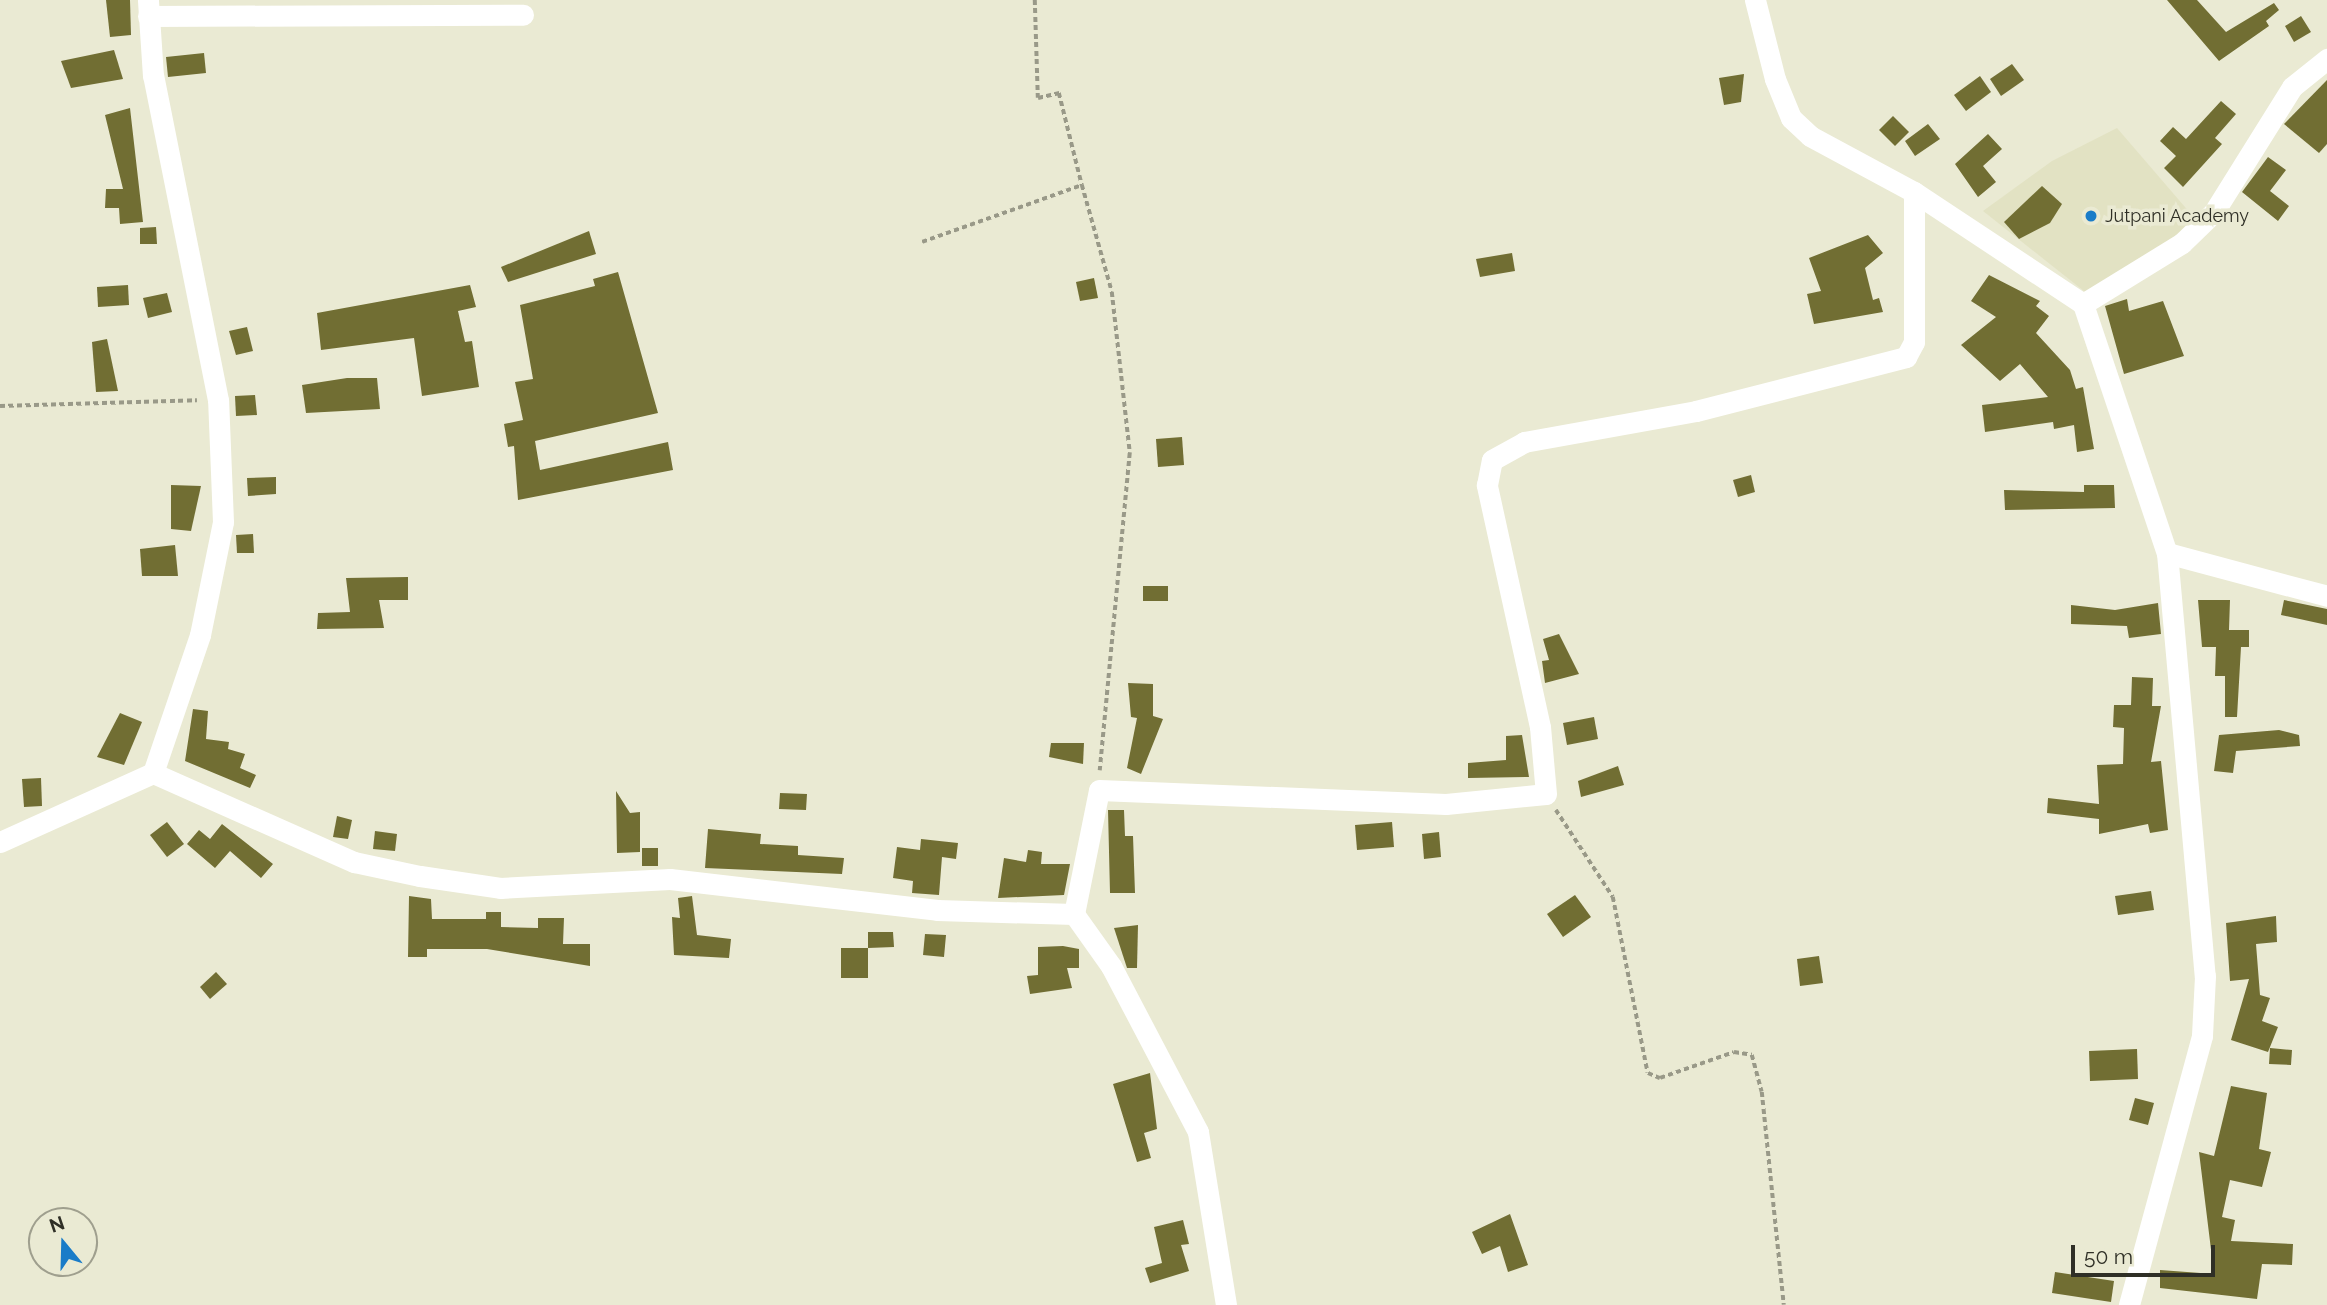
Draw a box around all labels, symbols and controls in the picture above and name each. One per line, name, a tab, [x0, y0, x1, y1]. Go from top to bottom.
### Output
place label: Jutpani Academy	[2105, 205, 2250, 227]
marker: Jutpani Academy	[2083, 208, 2099, 224]
north arrow	[28, 1207, 98, 1277]
text: N	[46, 1211, 67, 1237]
scale bar	[2075, 1232, 2218, 1276]
text: 50 m	[2084, 1244, 2133, 1269]

